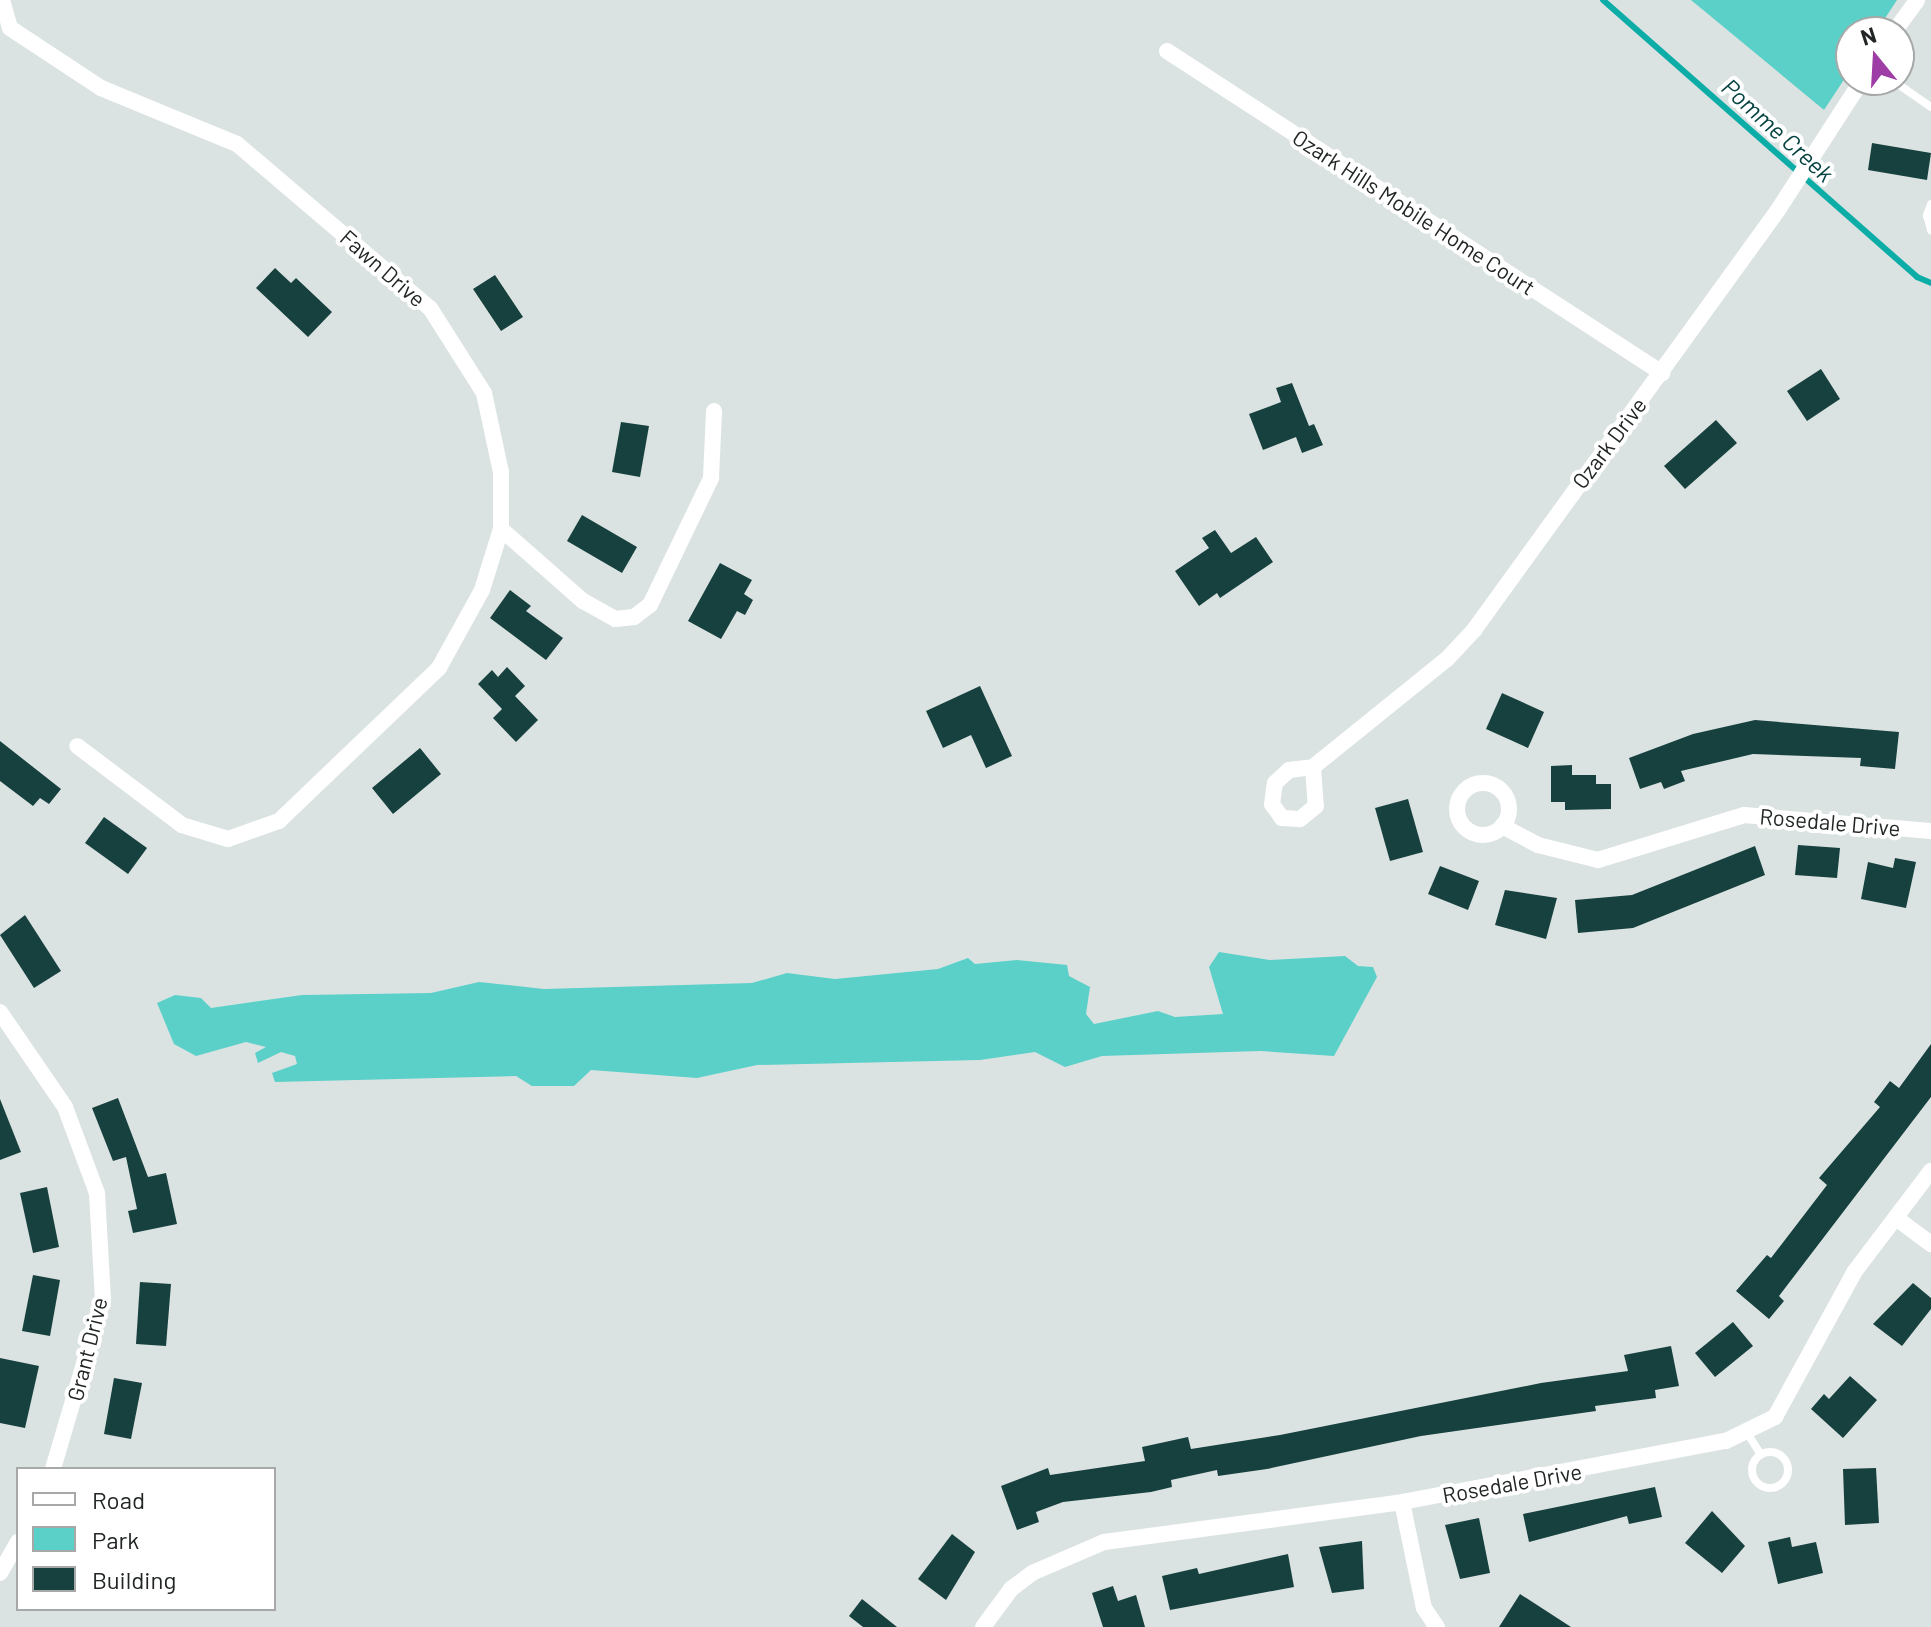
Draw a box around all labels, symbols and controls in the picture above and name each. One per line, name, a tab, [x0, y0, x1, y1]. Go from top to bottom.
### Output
north arrow	[1835, 16, 1915, 96]
text: N	[1857, 20, 1879, 50]
water label: Pomme Creek	[1716, 72, 1840, 188]
street label: Ozark Hills Mobile Home Court	[1288, 124, 1540, 300]
street label: Fawn Drive	[335, 224, 431, 312]
street label: Ozark Drive	[1566, 392, 1652, 494]
street label: Rosedale Drive	[1759, 803, 1901, 841]
street label: Grant Drive	[61, 1294, 113, 1404]
street label: Rosedale Drive	[1440, 1458, 1584, 1508]
legend	[16, 1467, 276, 1611]
text: Road	[92, 1485, 145, 1514]
text: Park	[92, 1525, 139, 1554]
text: Building	[92, 1565, 176, 1594]

